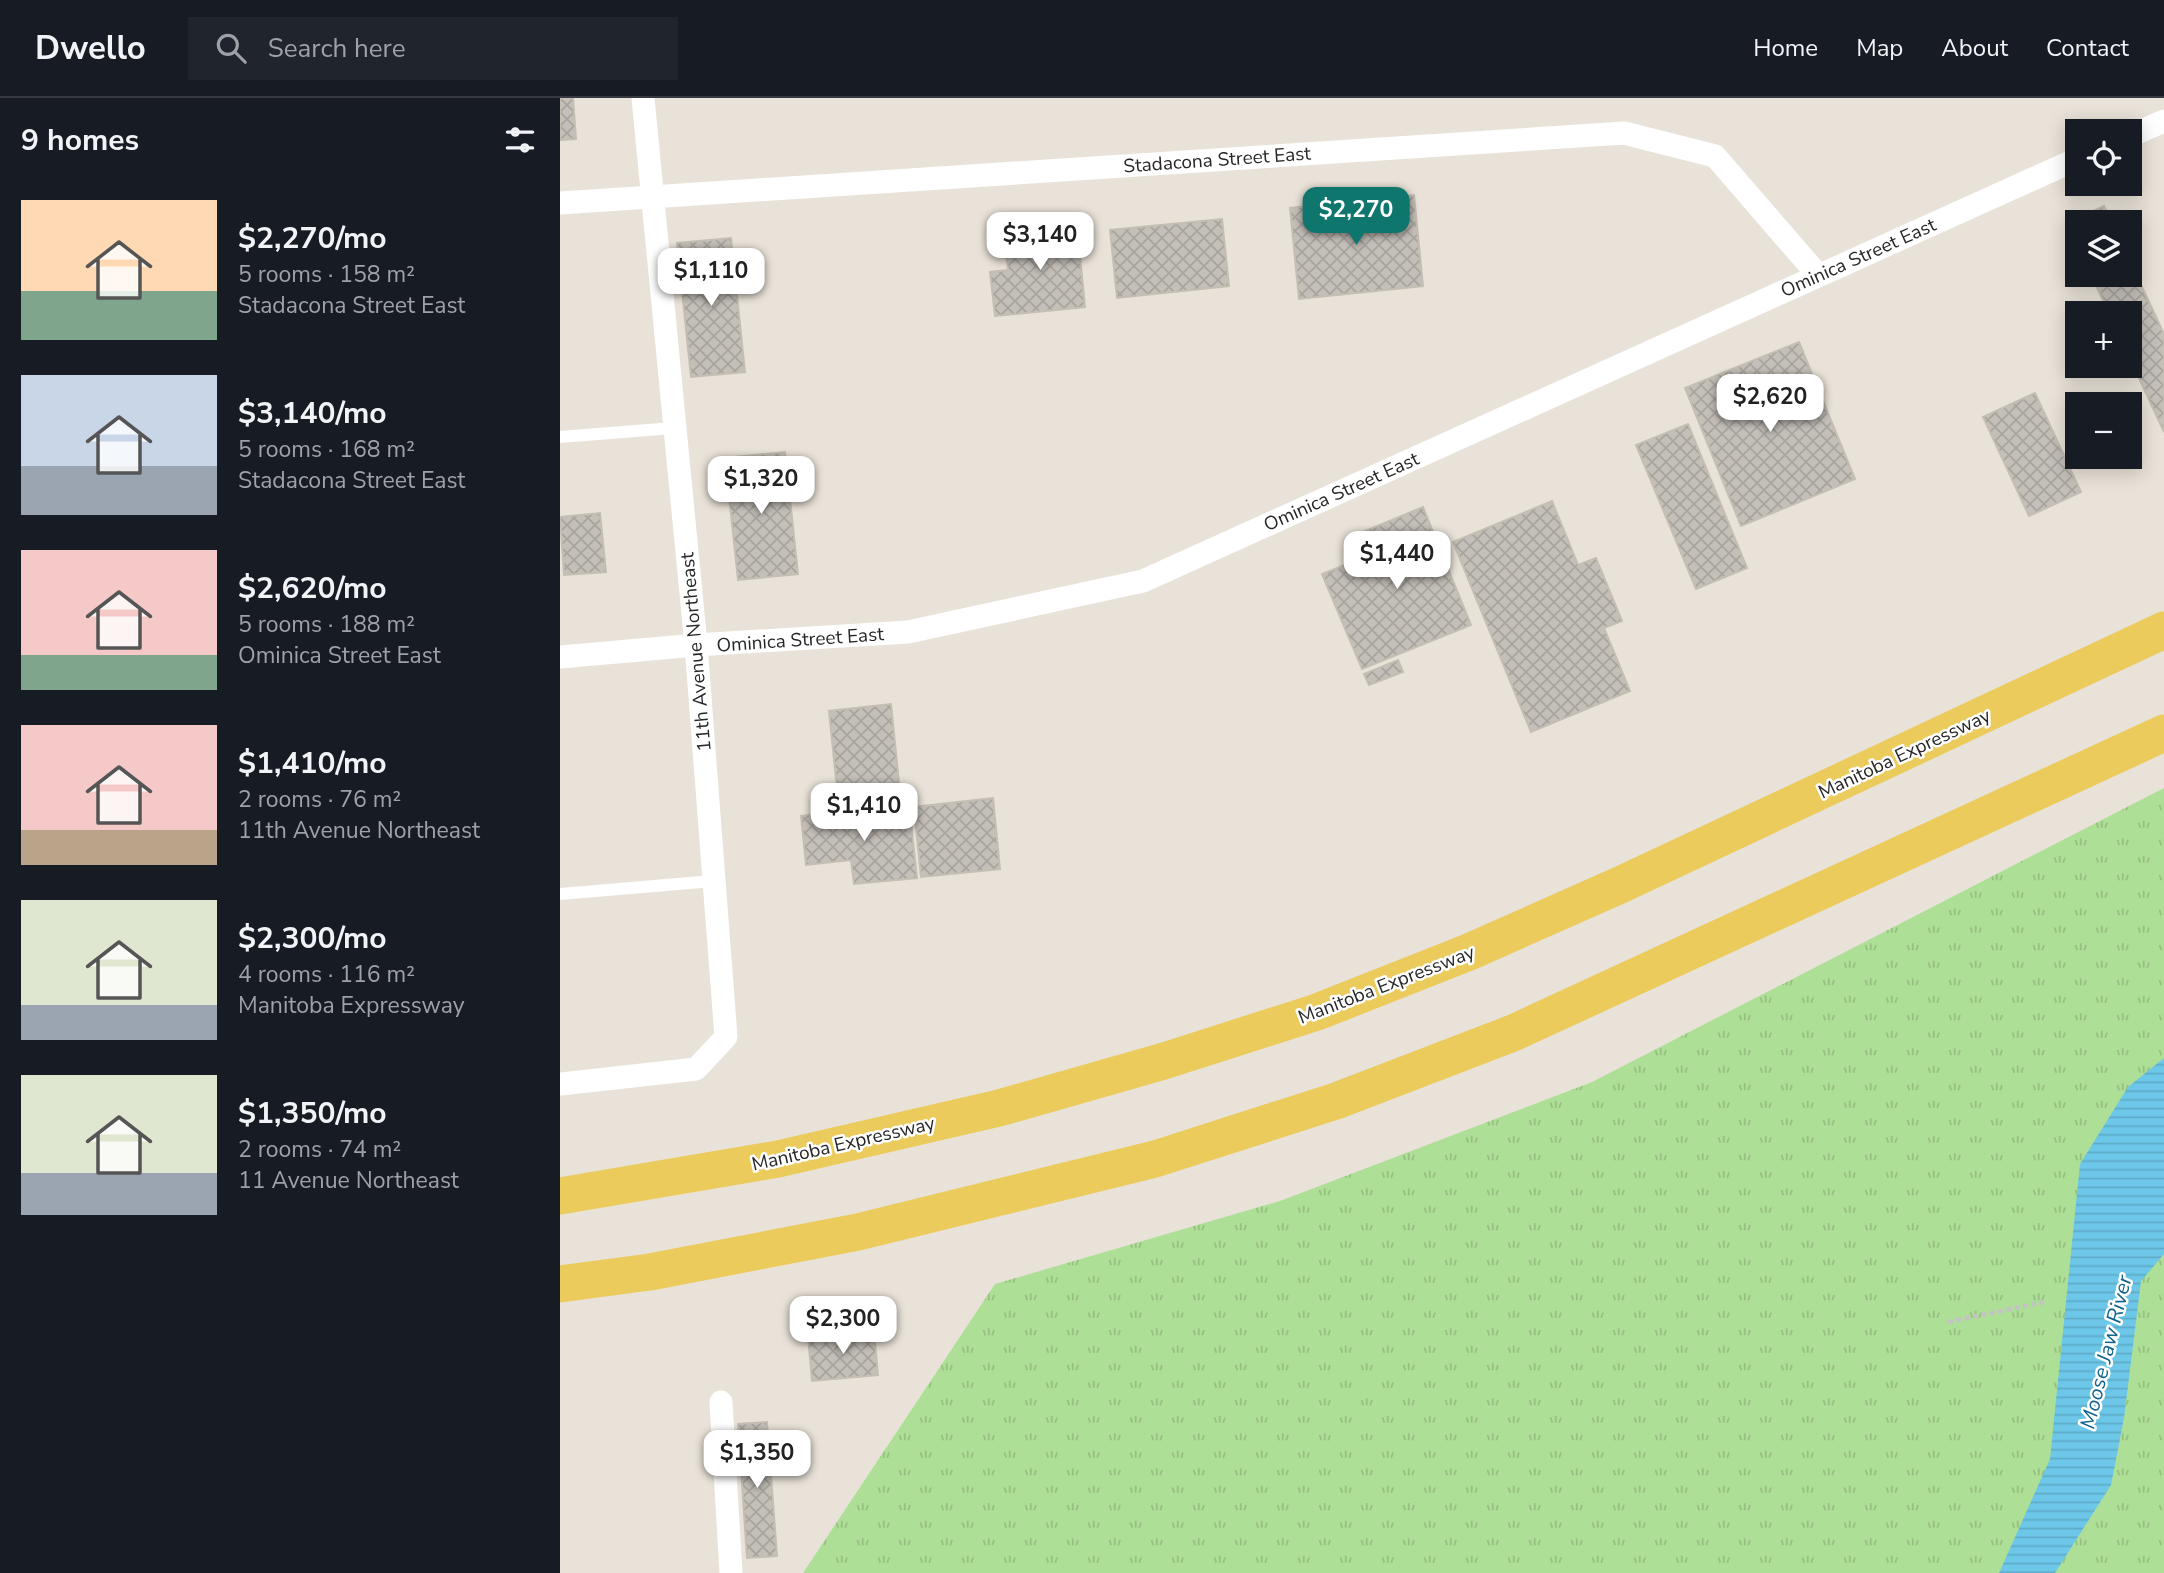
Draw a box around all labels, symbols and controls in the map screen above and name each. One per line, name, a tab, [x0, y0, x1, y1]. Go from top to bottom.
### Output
search box	[188, 17, 678, 80]
text: Dwello	[35, 26, 146, 71]
icon: search	[212, 29, 250, 67]
text: Search here	[268, 31, 406, 66]
text: Home	[1753, 32, 1818, 64]
text: Map	[1856, 32, 1903, 64]
text: About	[1941, 32, 2008, 64]
text: Contact	[2046, 32, 2129, 64]
map controls	[2065, 119, 2142, 469]
button: locate	[2065, 119, 2142, 196]
text: 9 homes	[21, 120, 139, 161]
icon: filters	[501, 121, 539, 159]
street label: Stadacona Street East	[1122, 140, 1312, 180]
pin: $2,270	[1299, 188, 1413, 247]
text: $2,270	[1319, 194, 1393, 225]
button: layers	[2065, 210, 2142, 287]
pin: $3,140	[983, 212, 1097, 272]
street label: Ominica Street East	[1777, 212, 1941, 304]
text: $2,270/mo	[238, 218, 387, 259]
text: $3,140	[1003, 219, 1077, 250]
icon: home	[77, 228, 161, 312]
pin: $1,110	[654, 248, 768, 308]
text: $1,110	[674, 255, 748, 286]
text: 5 rooms · 158 m²	[238, 259, 415, 290]
text: Stadacona Street East	[238, 290, 465, 321]
button: +	[2065, 301, 2142, 378]
pin: $2,620	[1713, 374, 1827, 434]
text: $2,620	[1733, 381, 1807, 412]
button: −	[2065, 392, 2142, 469]
text: $3,140/mo	[238, 393, 387, 434]
icon: home	[77, 403, 161, 487]
text: 5 rooms · 168 m²	[238, 434, 415, 465]
street label: Ominica Street East	[1260, 446, 1424, 538]
pin: $1,320	[704, 456, 818, 516]
text: $1,320	[724, 463, 798, 494]
text: Stadacona Street East	[238, 465, 465, 496]
pin: $1,440	[1340, 532, 1454, 591]
text: $1,440	[1360, 538, 1434, 569]
street label: 11th Avenue Northeast	[674, 551, 718, 753]
text: $2,620/mo	[238, 568, 387, 609]
icon: home	[77, 578, 161, 662]
text: 5 rooms · 188 m²	[238, 609, 415, 640]
street label: Ominica Street East	[716, 621, 885, 659]
text: Ominica Street East	[238, 640, 441, 671]
street label: Manitoba Expressway	[1814, 702, 1995, 805]
text: $1,410/mo	[238, 743, 387, 784]
icon: home	[77, 753, 161, 837]
text: 2 rooms · 76 m²	[238, 784, 401, 815]
pin: $1,410	[807, 784, 921, 843]
text: $1,410	[827, 790, 901, 821]
text: 11th Avenue Northeast	[238, 815, 480, 846]
text: $2,300/mo	[238, 918, 387, 959]
icon: home	[77, 928, 161, 1012]
street label: Manitoba Expressway	[1294, 939, 1479, 1031]
text: 4 rooms · 116 m²	[238, 959, 415, 990]
text: Manitoba Expressway	[238, 990, 465, 1021]
text: $1,350/mo	[238, 1093, 387, 1134]
icon: home	[77, 1103, 161, 1187]
street label: Manitoba Expressway	[749, 1110, 938, 1178]
text: 2 rooms · 74 m²	[238, 1134, 401, 1165]
text: 11 Avenue Northeast	[238, 1165, 459, 1196]
water label: Moose Jaw River	[2073, 1272, 2139, 1432]
pin: $2,300	[786, 1296, 900, 1356]
text: $2,300	[806, 1303, 880, 1334]
pin: $1,350	[700, 1430, 814, 1490]
text: $1,350	[720, 1437, 794, 1468]

